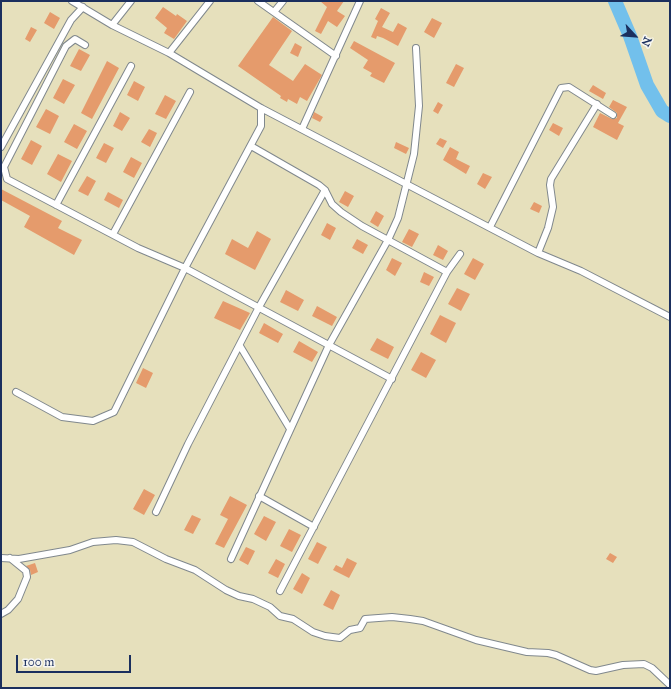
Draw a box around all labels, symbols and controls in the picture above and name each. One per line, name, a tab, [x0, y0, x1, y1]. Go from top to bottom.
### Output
north arrow	[615, 16, 655, 56]
text: N	[638, 34, 654, 49]
scale bar	[18, 647, 133, 673]
text: 100 m	[23, 655, 54, 669]

